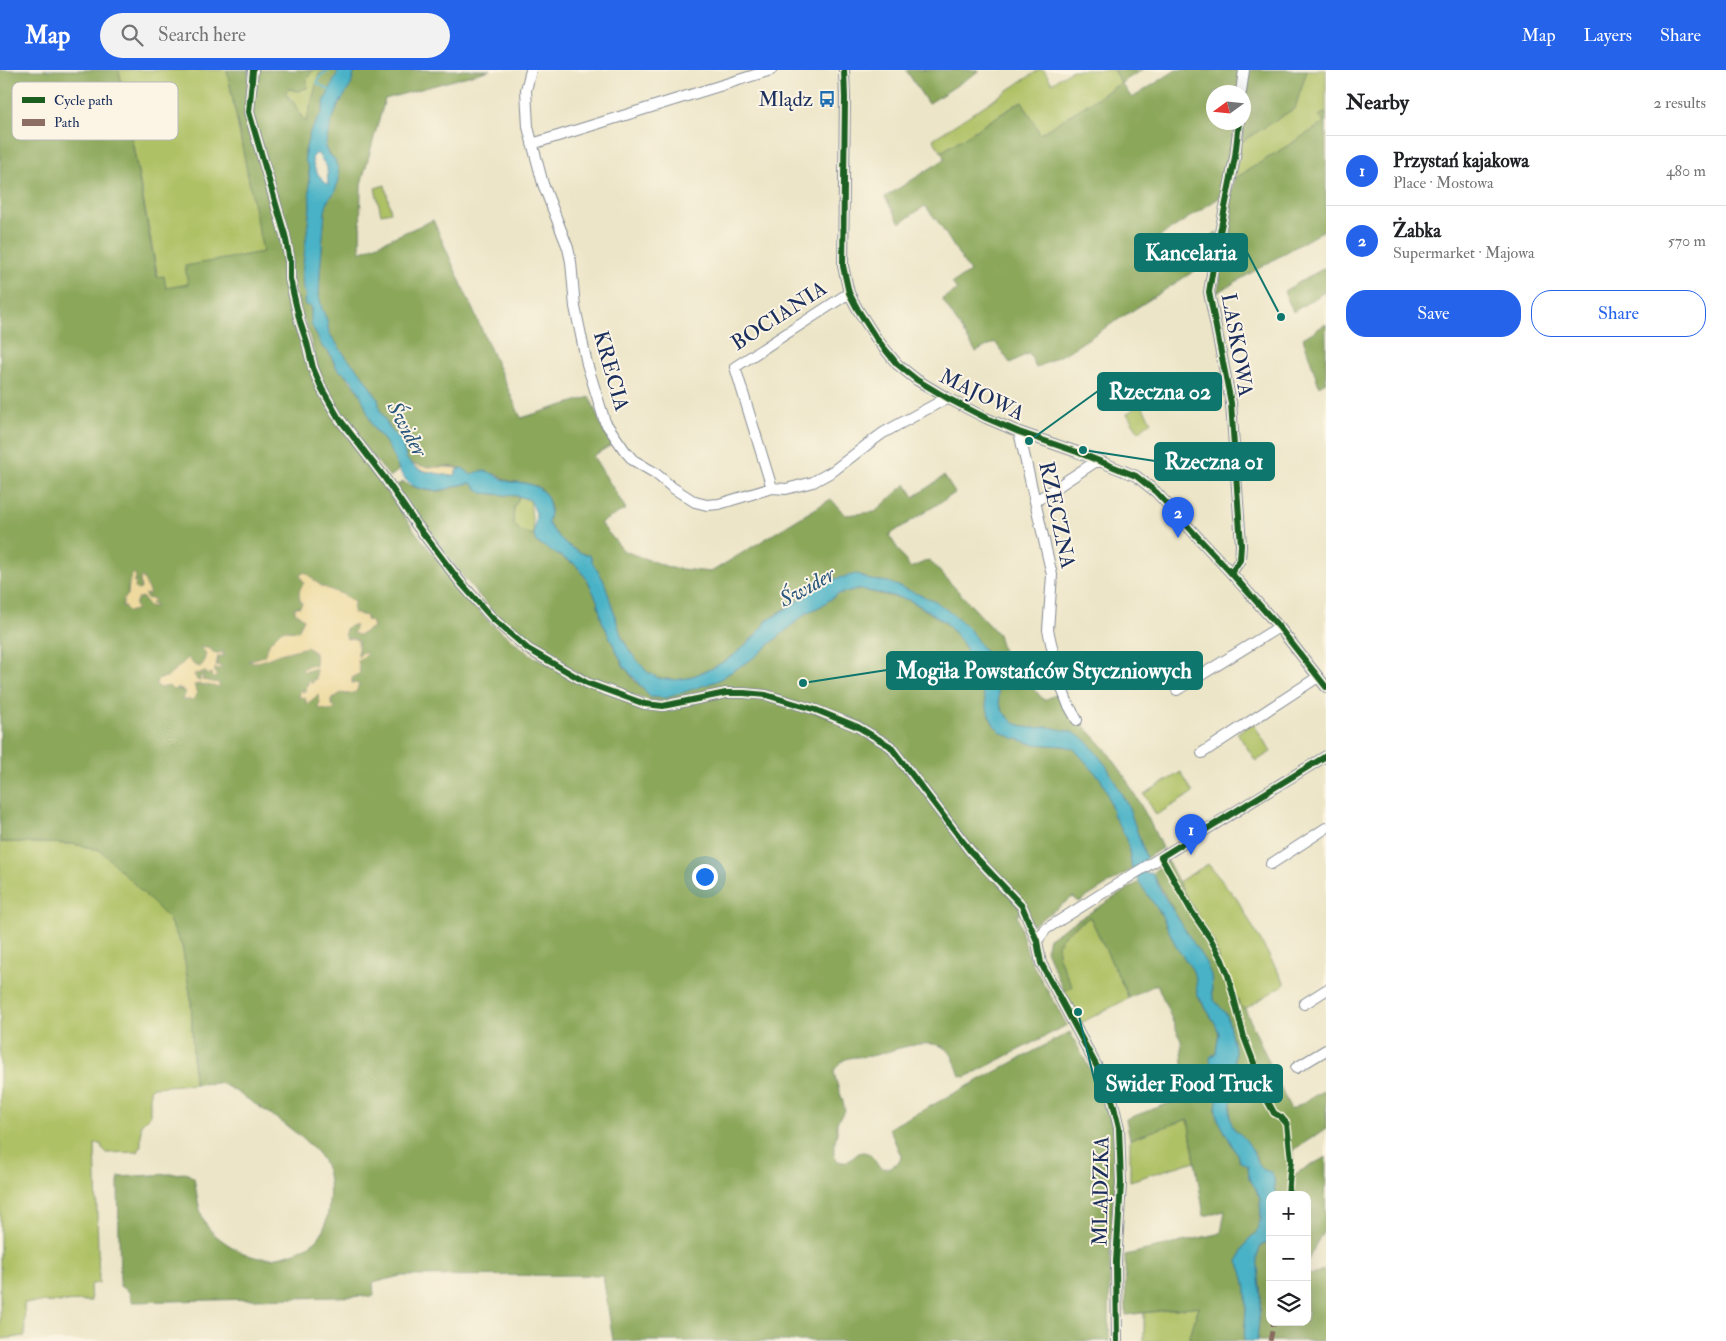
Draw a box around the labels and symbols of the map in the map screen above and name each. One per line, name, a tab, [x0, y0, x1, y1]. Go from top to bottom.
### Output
legend	[12, 82, 178, 140]
north arrow	[1206, 85, 1251, 130]
place label: Mlądz	[758, 86, 813, 113]
bus stop icon: Mlądz	[817, 89, 837, 109]
text: Cycle path	[54, 92, 114, 110]
text: Path	[54, 114, 80, 131]
callout: Kancelaria	[1135, 234, 1247, 271]
text: Kancelaria	[1145, 239, 1238, 267]
street label: BOCIANIA	[726, 275, 832, 357]
street label: LASKOWA	[1215, 291, 1259, 399]
street label: KRECIA	[587, 328, 635, 414]
street label: MAJOWA	[935, 363, 1029, 427]
callout: Rzeczna 02	[1098, 373, 1221, 410]
text: Rzeczna 02	[1109, 378, 1211, 406]
water label: Świder	[380, 395, 435, 463]
callout: Rzeczna 01	[1155, 443, 1274, 480]
text: Rzeczna 01	[1164, 448, 1264, 476]
street label: RZECZNA	[1032, 459, 1082, 571]
pin: 2	[1162, 497, 1194, 538]
water label: Świder	[773, 559, 841, 614]
callout: Mogiła Powstańców Styczniowych	[887, 652, 1202, 689]
text: Mogiła Powstańców Styczniowych	[895, 657, 1192, 686]
pin: 1	[1175, 814, 1207, 855]
your location	[692, 864, 718, 890]
callout: Swider Food Truck	[1095, 1065, 1282, 1102]
text: Swider Food Truck	[1105, 1070, 1273, 1098]
street label: MLĄDZKA	[1087, 1136, 1115, 1246]

